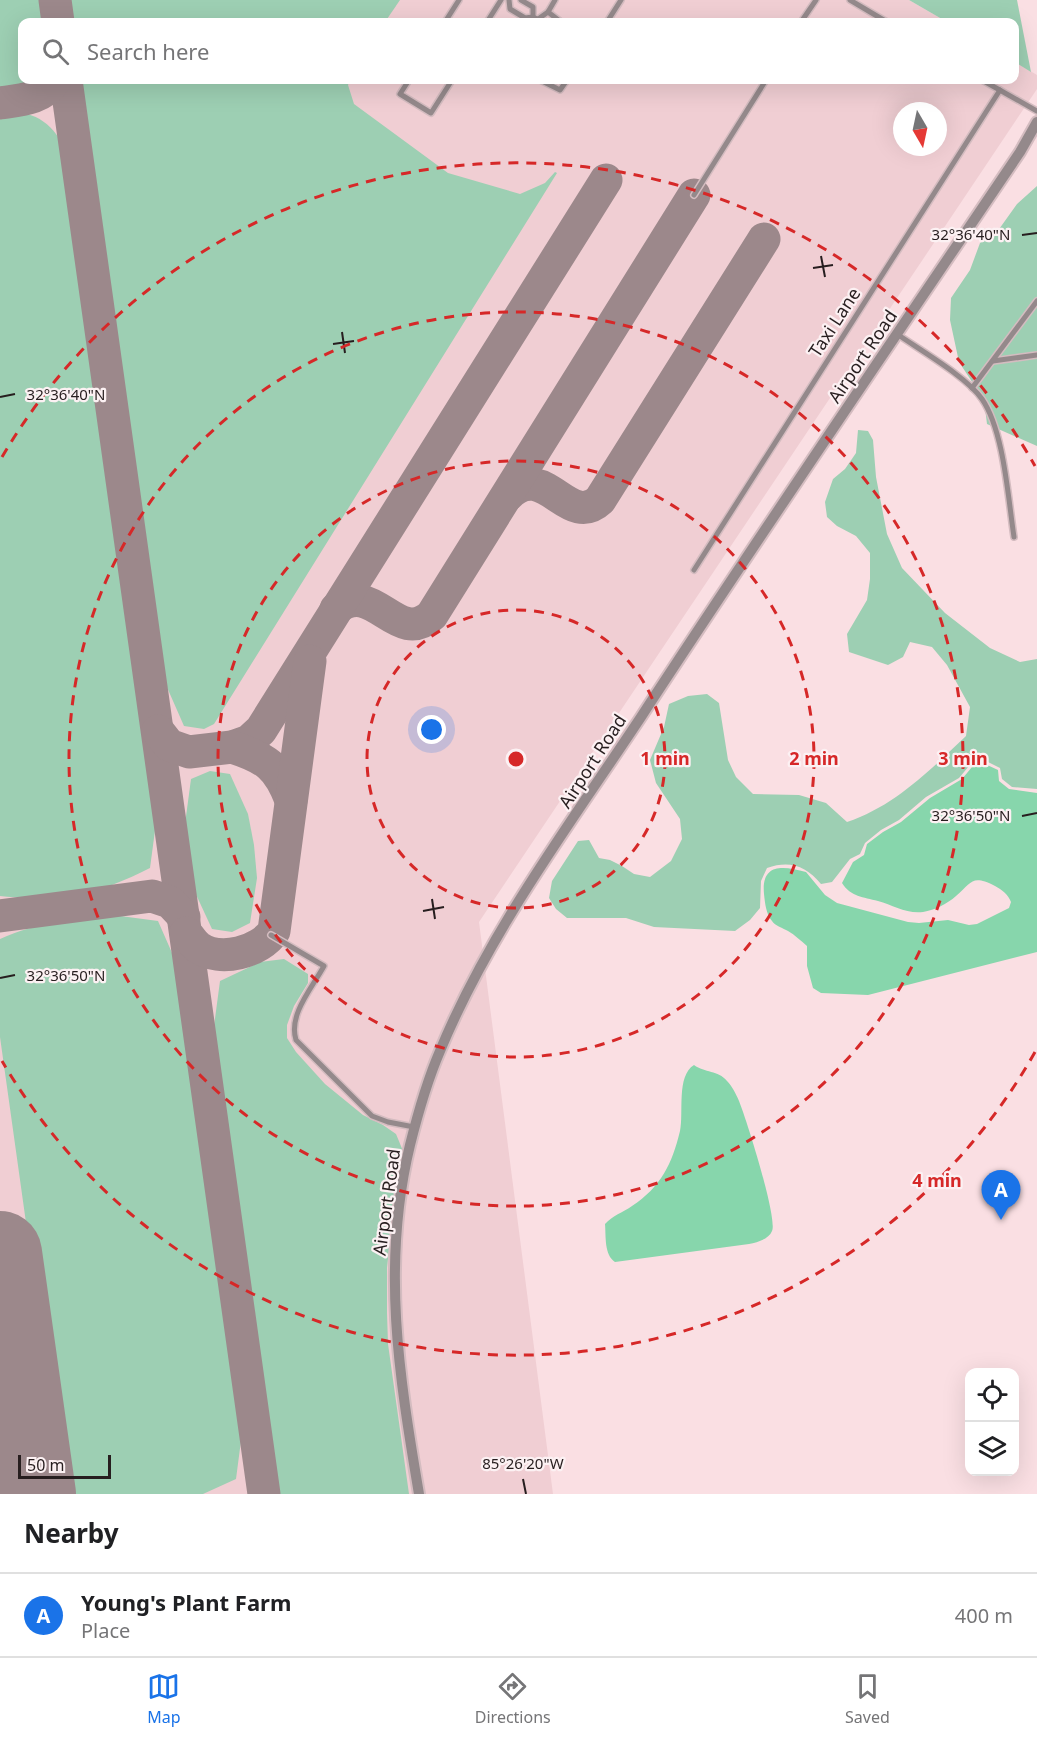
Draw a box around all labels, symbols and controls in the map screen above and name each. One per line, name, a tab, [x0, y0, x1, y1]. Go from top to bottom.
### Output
search box	[18, 18, 1019, 84]
icon: search	[39, 35, 72, 68]
text: Search here	[87, 36, 209, 66]
north arrow	[893, 102, 947, 156]
text: 32°36'40"N	[932, 224, 1010, 244]
street label: Taxi Lane	[803, 283, 865, 361]
street label: Airport Road	[822, 305, 902, 407]
text: 32°36'40"N	[27, 384, 105, 404]
street label: Airport Road	[553, 709, 631, 813]
your location	[417, 715, 446, 744]
text: 1 min	[640, 746, 690, 770]
text: 2 min	[789, 746, 839, 770]
text: 3 min	[938, 746, 988, 770]
centre of rings	[506, 749, 526, 769]
text: 32°36'50"N	[932, 805, 1010, 825]
text: 32°36'50"N	[27, 965, 105, 985]
street label: Airport Road	[367, 1147, 405, 1257]
text: 4 min	[912, 1168, 962, 1192]
pin: A	[982, 1170, 1020, 1220]
map controls	[965, 1368, 1019, 1476]
button: locate	[965, 1368, 1019, 1422]
button: layers	[965, 1422, 1019, 1476]
scale bar	[18, 1452, 111, 1480]
text: 85°26'20"W	[482, 1453, 564, 1473]
text: 50 m	[27, 1454, 64, 1476]
text: Nearby	[24, 1515, 119, 1551]
text: Young's Plant Farm	[81, 1587, 291, 1617]
text: A	[37, 1602, 50, 1629]
text: 400 m	[955, 1602, 1013, 1629]
text: Place	[81, 1617, 130, 1644]
tab: Map	[147, 1670, 180, 1728]
tab: Directions	[475, 1670, 551, 1728]
tab: Saved	[845, 1670, 890, 1728]

